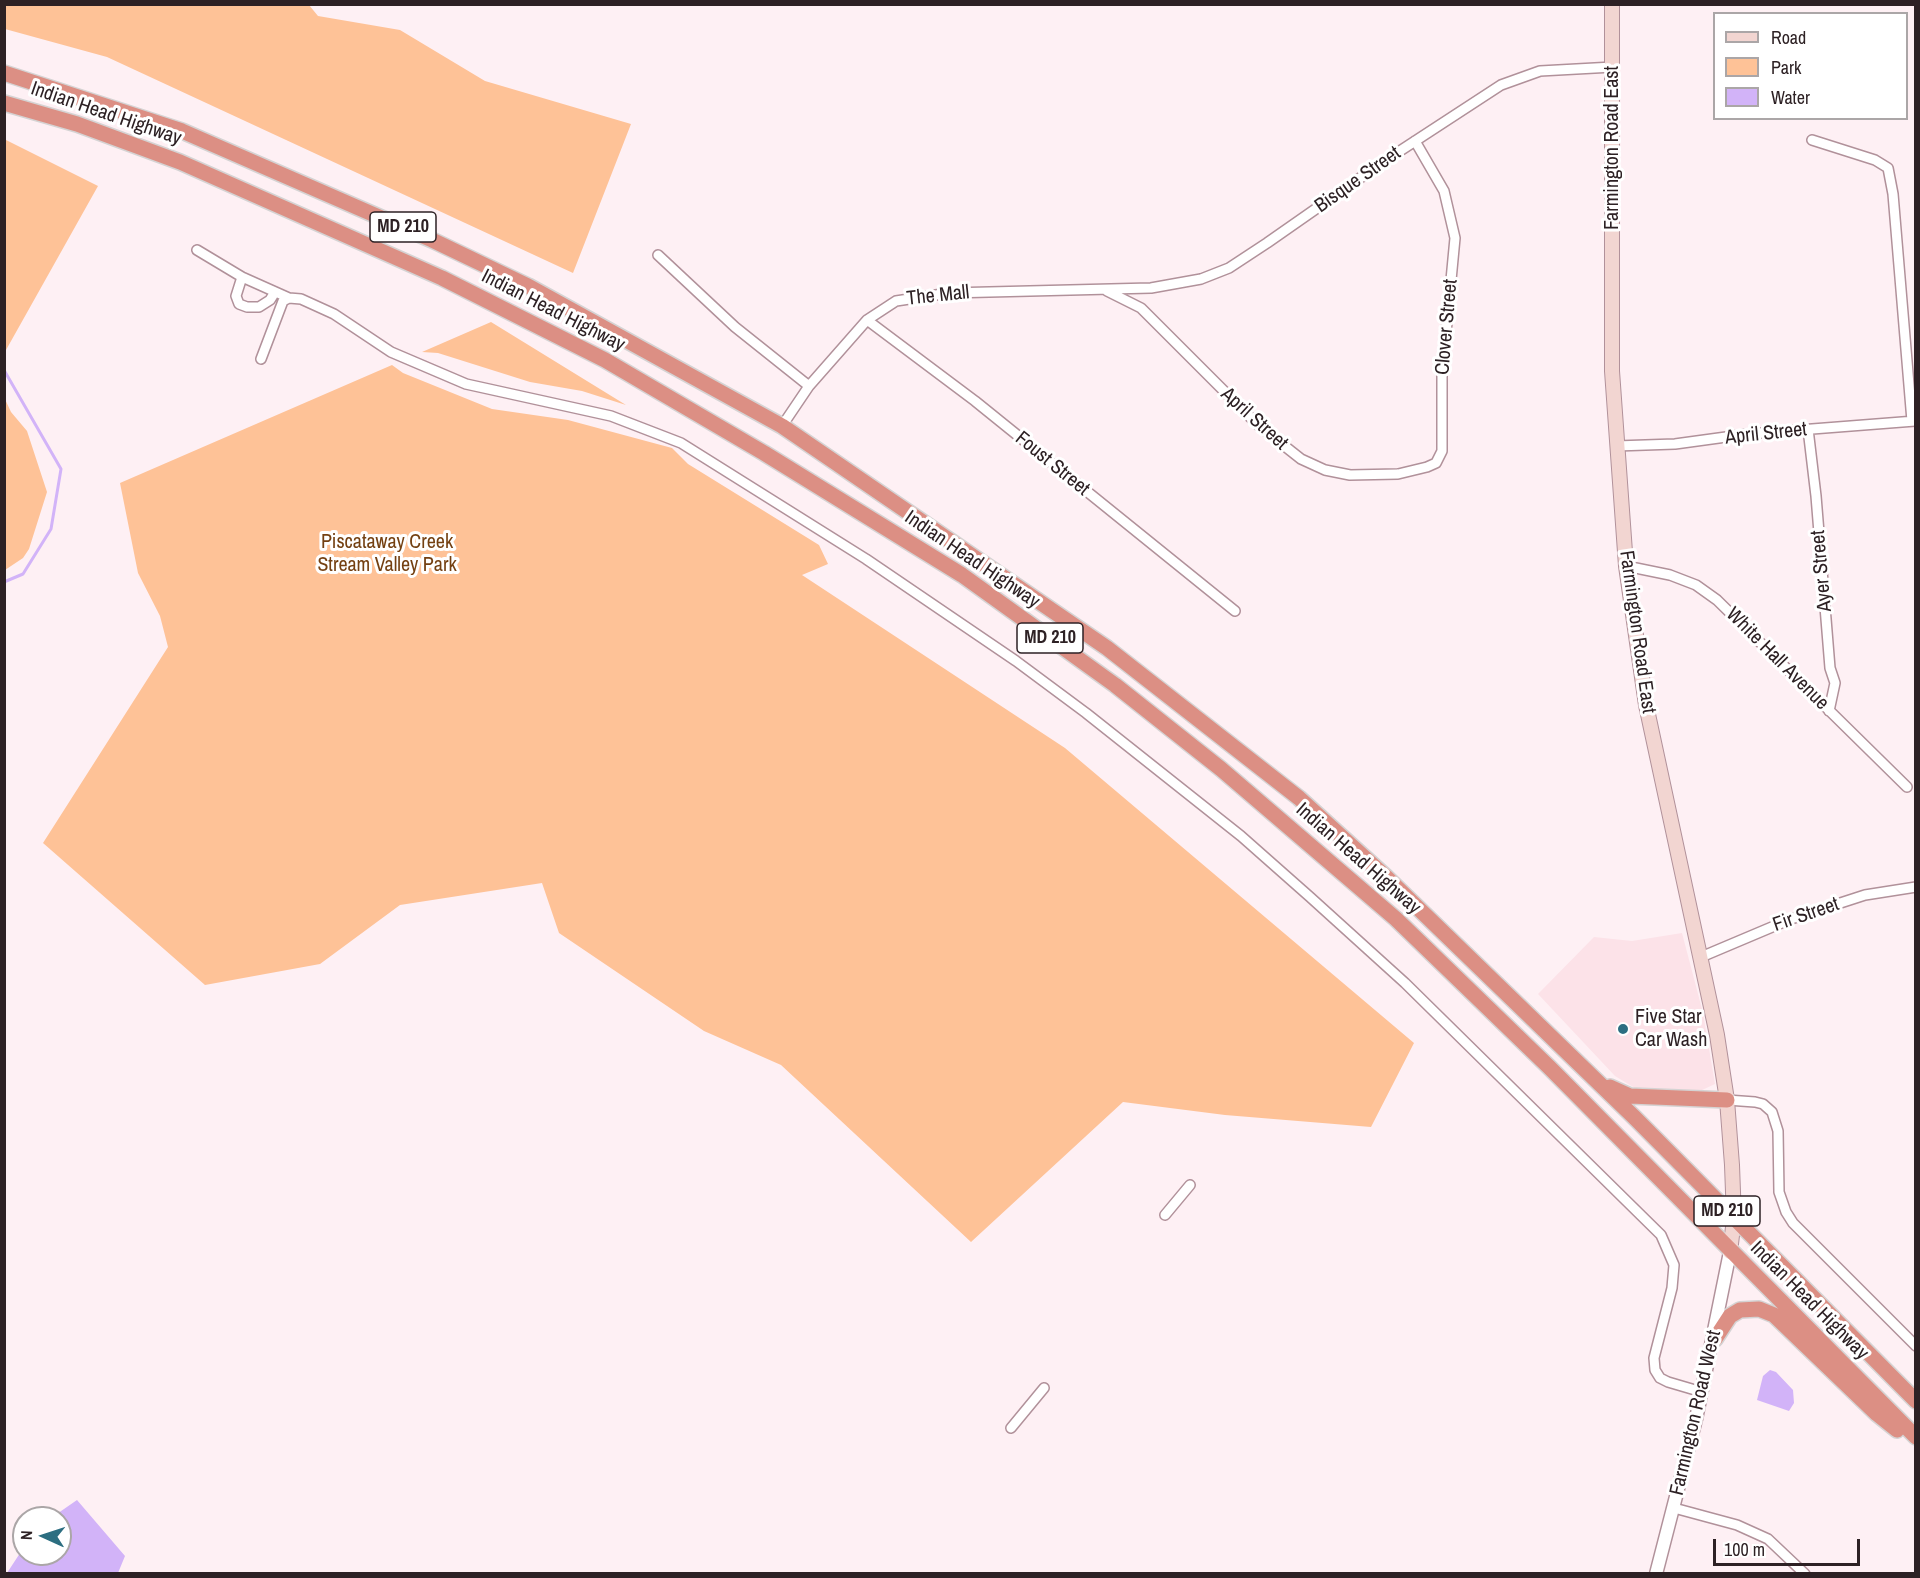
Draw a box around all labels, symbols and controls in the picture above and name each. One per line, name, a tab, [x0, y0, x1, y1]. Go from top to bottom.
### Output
legend	[1713, 12, 1908, 120]
text: Road	[1771, 25, 1806, 50]
text: Park	[1771, 55, 1801, 80]
street label: Farmington Road East	[1601, 66, 1625, 230]
street label: Indian Head Highway	[28, 77, 184, 151]
text: Water	[1771, 85, 1810, 110]
street label: Bisque Street	[1310, 142, 1406, 218]
road number: MD 210	[370, 212, 436, 242]
street label: Indian Head Highway	[477, 265, 629, 357]
street label: Clover Street	[1431, 278, 1463, 376]
street label: The Mall	[905, 281, 971, 311]
street label: April Street	[1215, 383, 1293, 455]
street label: April Street	[1724, 418, 1808, 450]
street label: Foust Street	[1010, 427, 1094, 501]
street label: Indian Head Highway	[900, 506, 1044, 614]
street label: Ayer Street	[1806, 529, 1838, 613]
park label: Piscataway Creek Stream Valley Park	[317, 531, 457, 578]
street label: Farmington Road East	[1614, 549, 1660, 715]
street label: White Hall Avenue	[1721, 603, 1833, 715]
road number: MD 210	[1017, 623, 1083, 653]
street label: Indian Head Highway	[1291, 798, 1425, 920]
street label: Fir Street	[1770, 893, 1842, 937]
place label: Five Star Car Wash	[1635, 1006, 1707, 1053]
marker: Five Star Car Wash	[1616, 1022, 1630, 1036]
road number: MD 210	[1694, 1196, 1760, 1226]
street label: Indian Head Highway	[1745, 1237, 1873, 1365]
street label: Farmington Road West	[1665, 1328, 1727, 1498]
north arrow	[12, 1506, 72, 1566]
scale bar	[1716, 1527, 1863, 1565]
text: N	[15, 1530, 37, 1540]
text: 100 m	[1724, 1537, 1765, 1562]

